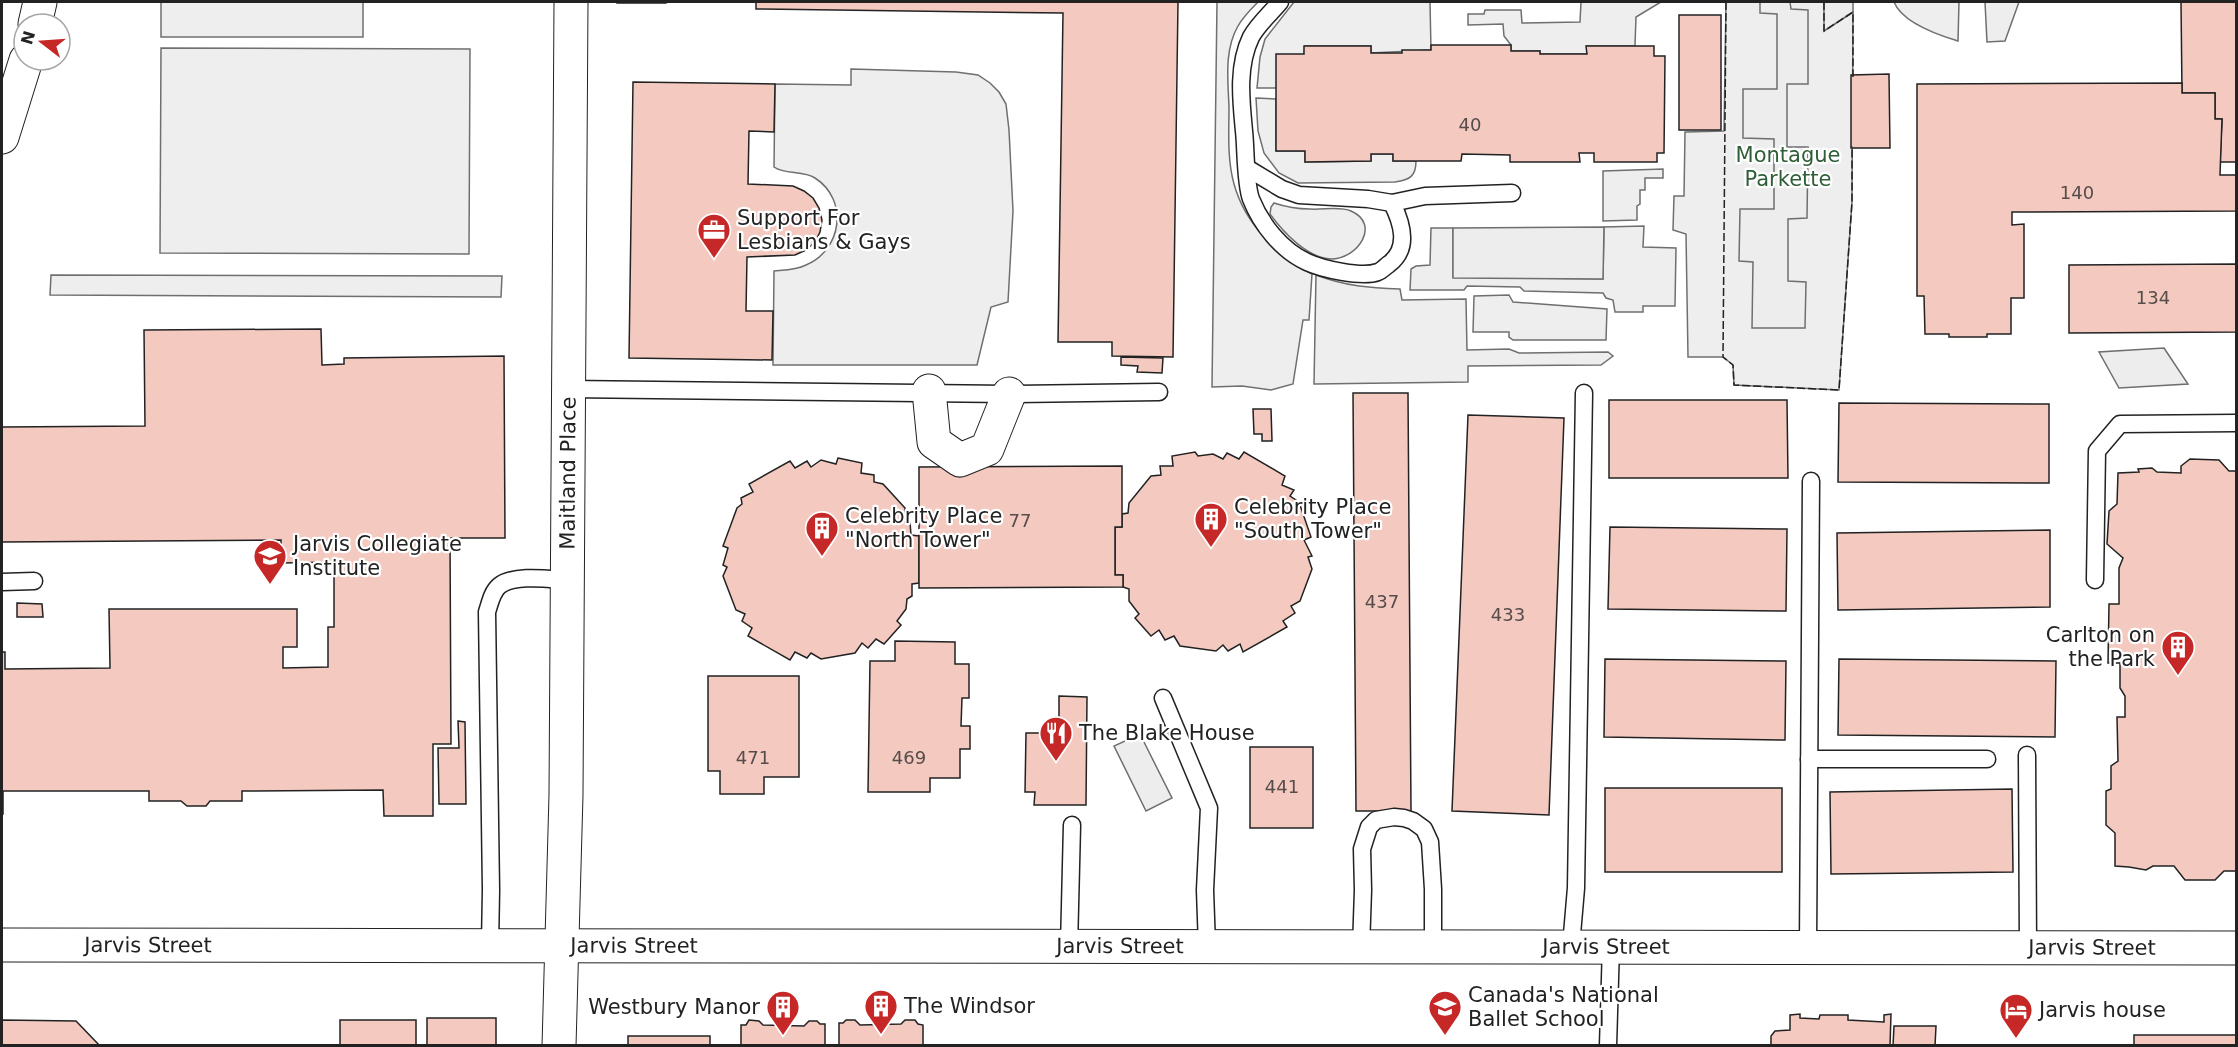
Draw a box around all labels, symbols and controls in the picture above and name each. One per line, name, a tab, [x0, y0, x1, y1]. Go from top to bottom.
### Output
north arrow	[12, 12, 72, 72]
text: N	[17, 29, 39, 47]
house number: 40	[1459, 114, 1481, 135]
park label: Montague Parkette	[1736, 143, 1840, 191]
house number: 140	[2060, 182, 2094, 203]
place label: Support For Lesbians & Gays	[737, 206, 911, 254]
office icon: Support For Lesbians & Gays	[696, 212, 732, 259]
house number: 134	[2136, 287, 2170, 308]
street label: Maitland Place	[556, 397, 581, 550]
place label: Celebrity Place "South Tower"	[1234, 495, 1391, 543]
building icon: Celebrity Place "South Tower"	[1193, 501, 1229, 548]
place label: Celebrity Place "North Tower"	[845, 504, 1002, 552]
building icon: Celebrity Place "North Tower"	[804, 510, 840, 557]
house number: 77	[1009, 510, 1031, 531]
place label: Jarvis Collegiate Institute	[291, 532, 462, 580]
school or university icon: Jarvis Collegiate Institute	[252, 538, 288, 585]
house number: 437	[1365, 591, 1399, 612]
house number: 433	[1491, 604, 1525, 625]
place label: Carlton on the Park	[2046, 623, 2156, 671]
building icon: Carlton on the Park	[2160, 629, 2196, 676]
restaurant icon: The Blake House	[1038, 715, 1074, 762]
place label: The Blake House	[1078, 721, 1255, 745]
house number: 471	[736, 747, 770, 768]
house number: 469	[892, 747, 926, 768]
house number: 441	[1265, 776, 1299, 797]
street label: Jarvis Street	[82, 933, 212, 957]
street label: Jarvis Street	[568, 934, 698, 958]
street label: Jarvis Street	[1054, 934, 1184, 958]
street label: Jarvis Street	[1540, 935, 1670, 959]
street label: Jarvis Street	[2026, 935, 2156, 960]
place label: Canada's National Ballet School	[1468, 983, 1659, 1031]
building icon: The Windsor	[863, 988, 899, 1035]
building icon: Westbury Manor	[765, 989, 801, 1036]
school or university icon: Canada's National Ballet School	[1427, 989, 1463, 1036]
hotel icon: Jarvis house	[1998, 992, 2034, 1039]
place label: The Windsor	[903, 994, 1035, 1018]
place label: Westbury Manor	[588, 995, 760, 1019]
place label: Jarvis house	[2037, 998, 2166, 1022]

